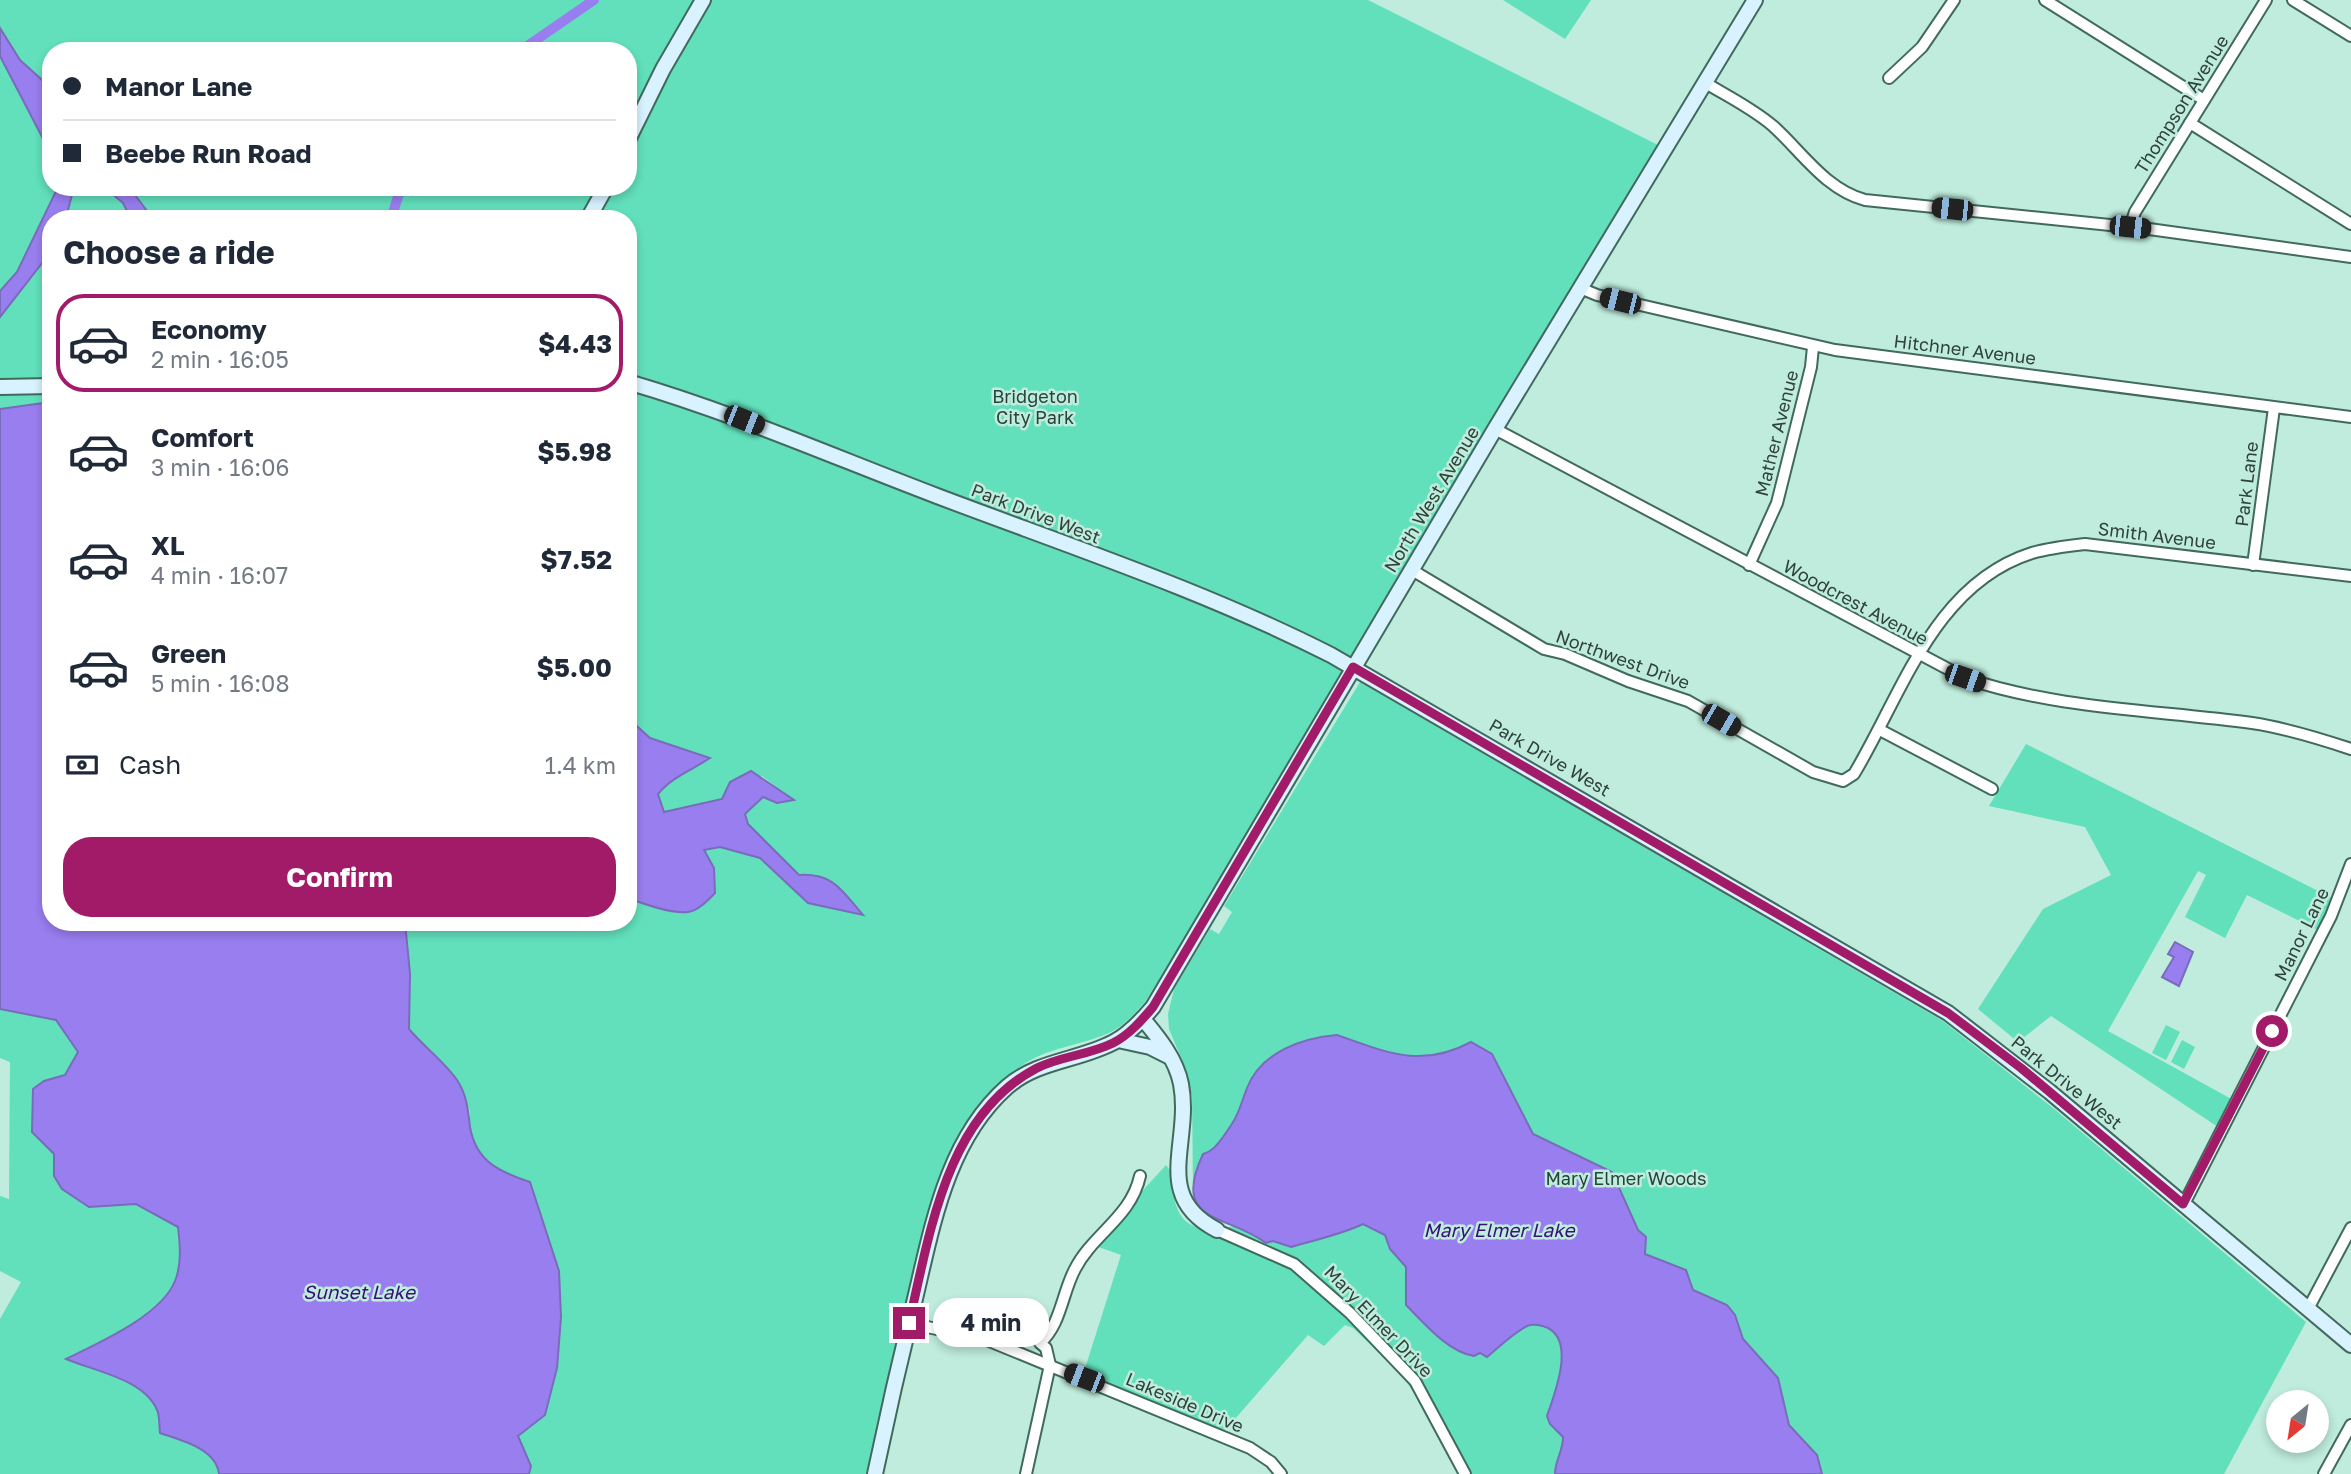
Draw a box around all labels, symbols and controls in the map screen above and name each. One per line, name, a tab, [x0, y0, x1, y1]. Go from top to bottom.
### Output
street label: Thompson Avenue	[2129, 31, 2233, 177]
text: Manor Lane	[105, 71, 252, 102]
text: Beebe Run Road	[105, 138, 312, 169]
car	[1931, 196, 1974, 222]
car	[2109, 214, 2152, 240]
text: Choose a ride	[63, 233, 275, 271]
car	[1598, 286, 1643, 316]
icon: car	[67, 312, 130, 375]
text: Economy	[151, 314, 267, 345]
text: $4.43	[538, 328, 612, 359]
street label: Hitchner Avenue	[1893, 329, 2037, 369]
text: 2 min · 16:05	[151, 345, 289, 373]
street label: Mather Avenue	[1750, 368, 1802, 498]
park label: Bridgeton City Park	[992, 385, 1078, 428]
car	[721, 402, 768, 438]
icon: car	[67, 420, 130, 483]
text: Comfort	[151, 422, 254, 453]
street label: North West Avenue	[1379, 422, 1483, 576]
text: $5.98	[537, 436, 612, 467]
street label: Park Lane	[2230, 440, 2262, 528]
text: 3 min · 16:06	[151, 453, 289, 481]
street label: Park Drive West	[968, 478, 1104, 548]
street label: Smith Avenue	[2097, 517, 2217, 553]
icon: car	[67, 528, 130, 591]
text: XL	[151, 530, 185, 561]
text: $7.52	[540, 544, 612, 575]
street label: Woodcrest Avenue	[1780, 554, 1932, 650]
text: 4 min · 16:07	[151, 561, 288, 589]
street label: Northwest Drive	[1553, 625, 1693, 693]
icon: car	[67, 636, 130, 699]
text: Green	[151, 638, 226, 669]
text: $5.00	[537, 652, 612, 683]
car	[1942, 661, 1989, 695]
text: 5 min · 16:08	[151, 669, 289, 697]
car	[1698, 700, 1745, 740]
street label: Park Drive West	[1485, 713, 1615, 801]
icon: cash	[63, 746, 101, 784]
text: Cash	[119, 749, 181, 780]
text: 1.4 km	[545, 751, 616, 779]
button: Confirm	[63, 837, 616, 917]
street label: Manor Lane	[2269, 884, 2333, 984]
route start	[2256, 1015, 2288, 1047]
street label: Park Drive West	[2007, 1031, 2127, 1133]
park label: Mary Elmer Woods	[1545, 1167, 1707, 1189]
water label: Mary Elmer Lake	[1423, 1218, 1577, 1241]
street label: Mary Elmer Drive	[1320, 1260, 1438, 1382]
water label: Sunset Lake	[303, 1280, 417, 1303]
callout: 4 min	[934, 1298, 1049, 1348]
route end	[893, 1307, 925, 1339]
text: 4 min	[961, 1308, 1021, 1336]
car	[1061, 1361, 1108, 1395]
street label: Lakeside Drive	[1123, 1367, 1247, 1437]
north arrow	[2266, 1390, 2329, 1452]
map controls	[2266, 1390, 2329, 1453]

